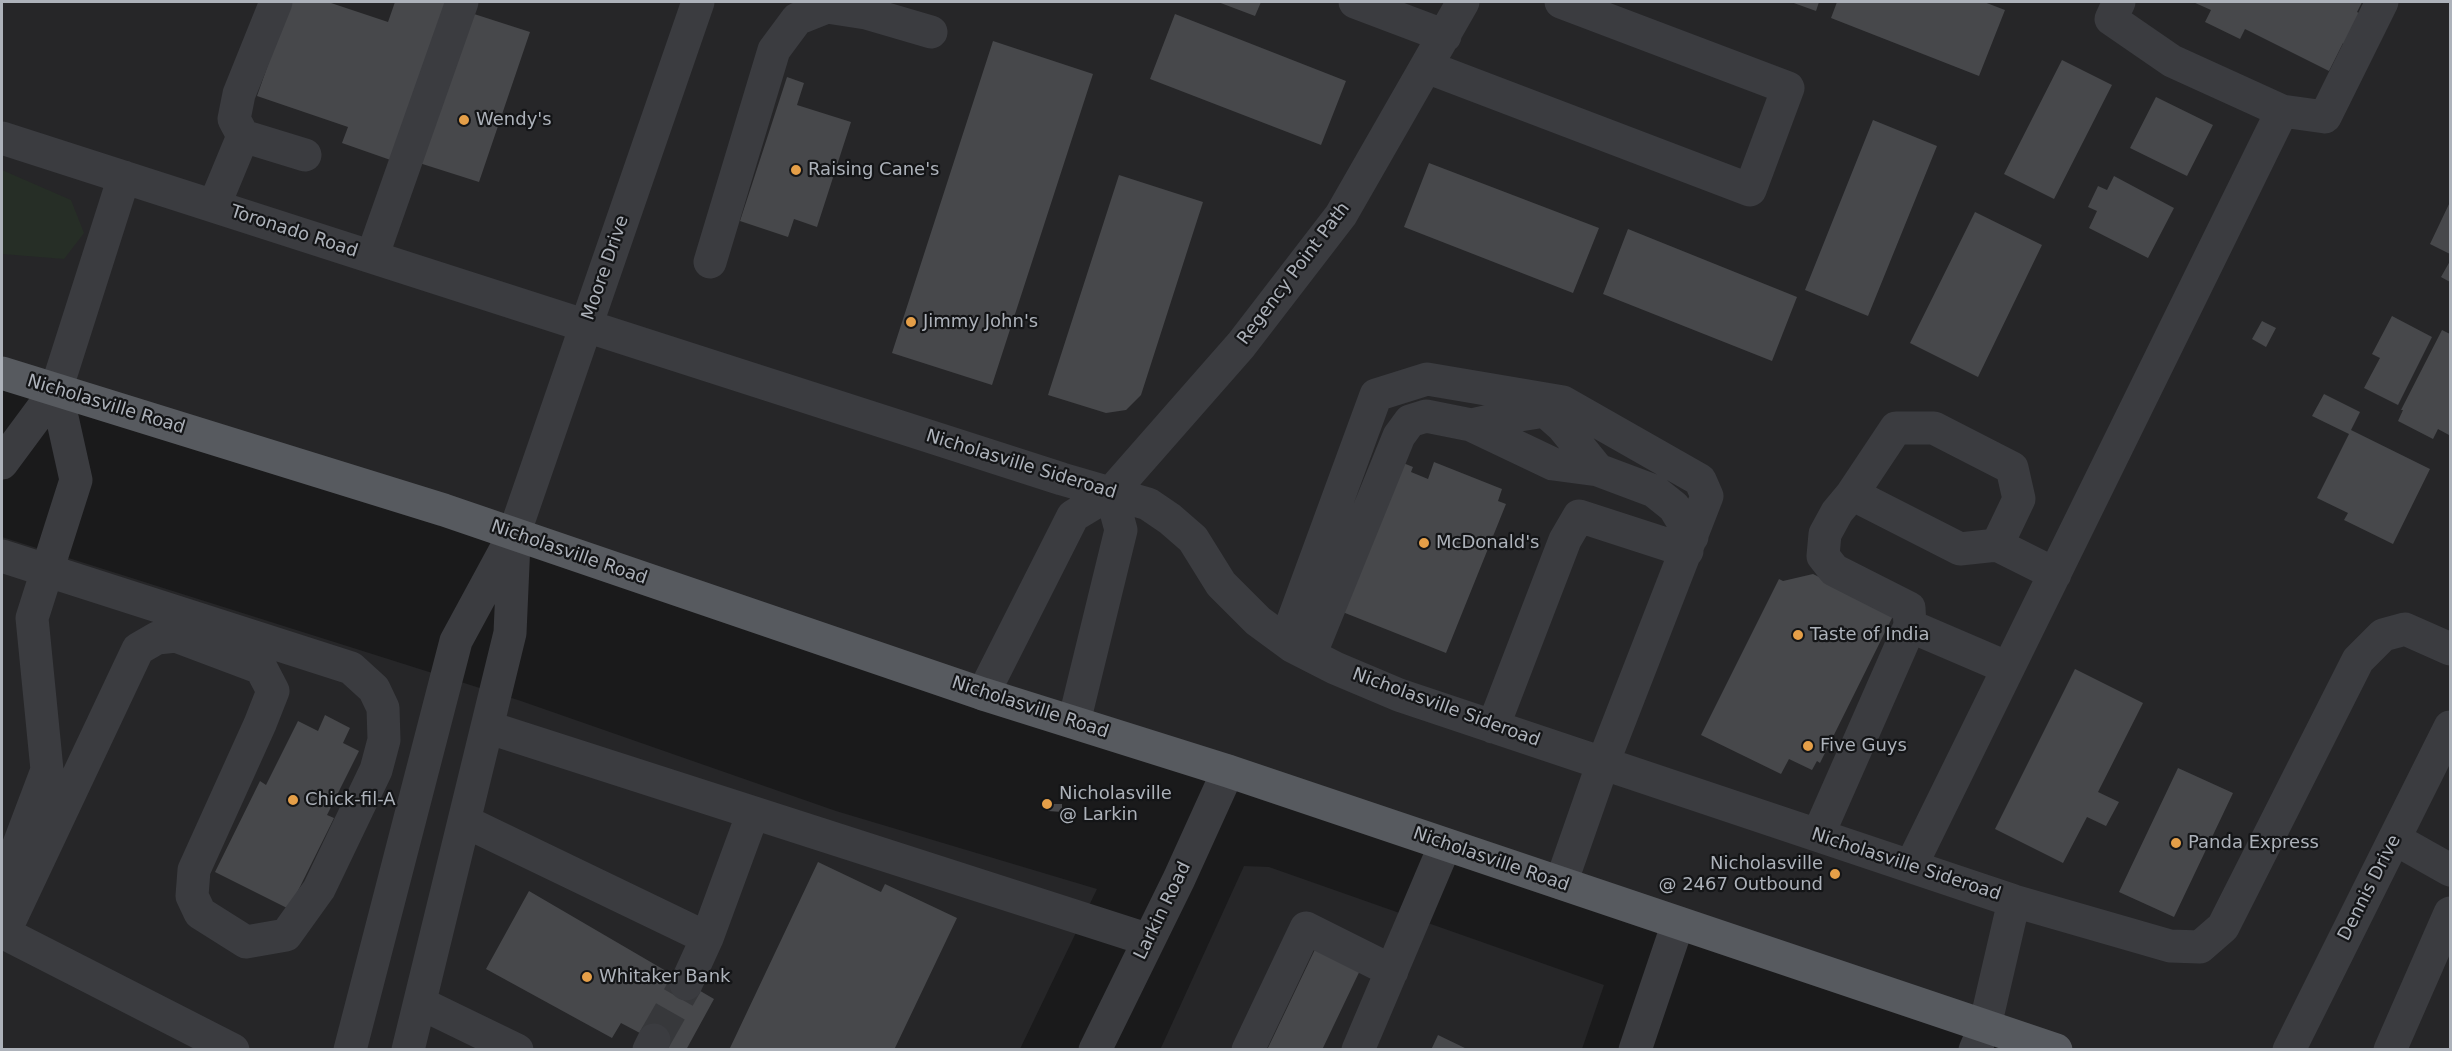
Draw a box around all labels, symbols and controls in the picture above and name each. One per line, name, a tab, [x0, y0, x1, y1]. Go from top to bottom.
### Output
place label: Wendy's	[476, 109, 552, 131]
marker: Wendy's	[457, 113, 471, 127]
place label: Raising Cane's	[808, 159, 939, 181]
marker: Raising Cane's	[789, 163, 803, 177]
street label: Regency Point Path	[1233, 198, 1355, 350]
street label: Toronado Road	[228, 201, 360, 263]
street label: Moore Drive	[578, 213, 634, 323]
place label: Jimmy John's	[923, 311, 1038, 333]
marker: Jimmy John's	[904, 315, 918, 329]
street label: Nicholasville Road	[25, 371, 187, 439]
street label: Nicholasville Sideroad	[923, 426, 1119, 504]
street label: Nicholasville Road	[488, 516, 650, 590]
place label: McDonald's	[1436, 532, 1539, 554]
marker: McDonald's	[1417, 536, 1431, 550]
place label: Taste of India	[1810, 624, 1930, 646]
marker: Taste of India	[1791, 628, 1805, 642]
street label: Nicholasville Sideroad	[1349, 664, 1543, 752]
street label: Nicholasville Road	[949, 672, 1111, 744]
place label: Five Guys	[1820, 735, 1907, 757]
marker: Five Guys	[1801, 739, 1815, 753]
place label: Nicholasville @ Larkin	[1059, 783, 1172, 826]
place label: Chick-fil-A	[305, 789, 396, 811]
marker: Chick-fil-A	[286, 793, 300, 807]
marker: Nicholasville @ Larkin	[1040, 797, 1054, 811]
street label: Nicholasville Road	[1410, 823, 1572, 897]
street label: Nicholasville Sideroad	[1808, 824, 2004, 906]
street label: Dennis Drive	[2334, 831, 2406, 945]
place label: Panda Express	[2188, 832, 2319, 854]
marker: Panda Express	[2169, 836, 2183, 850]
place label: Nicholasville @ 2467 Outbound	[1658, 853, 1823, 896]
street label: Larkin Road	[1130, 859, 1196, 963]
marker: Nicholasville @ 2467 Outbound	[1828, 867, 1842, 881]
place label: Whitaker Bank	[599, 966, 730, 988]
marker: Whitaker Bank	[580, 970, 594, 984]

